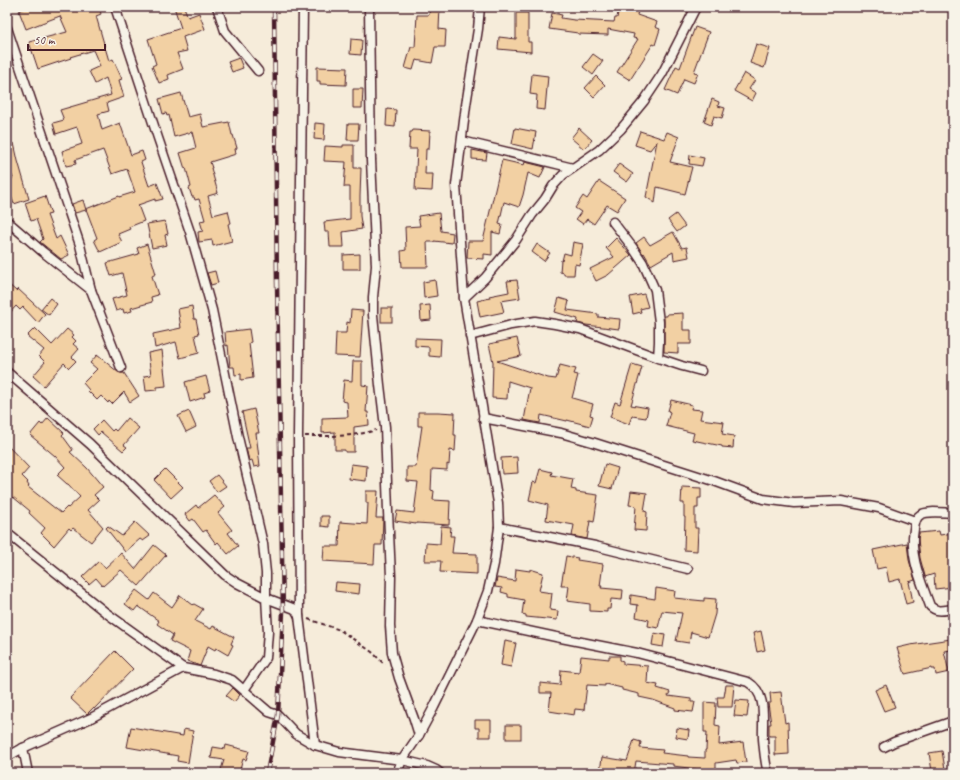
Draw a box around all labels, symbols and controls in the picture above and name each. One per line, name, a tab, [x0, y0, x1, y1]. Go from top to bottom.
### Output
scale bar	[28, 26, 105, 52]
text: 50 m	[34, 32, 56, 48]

